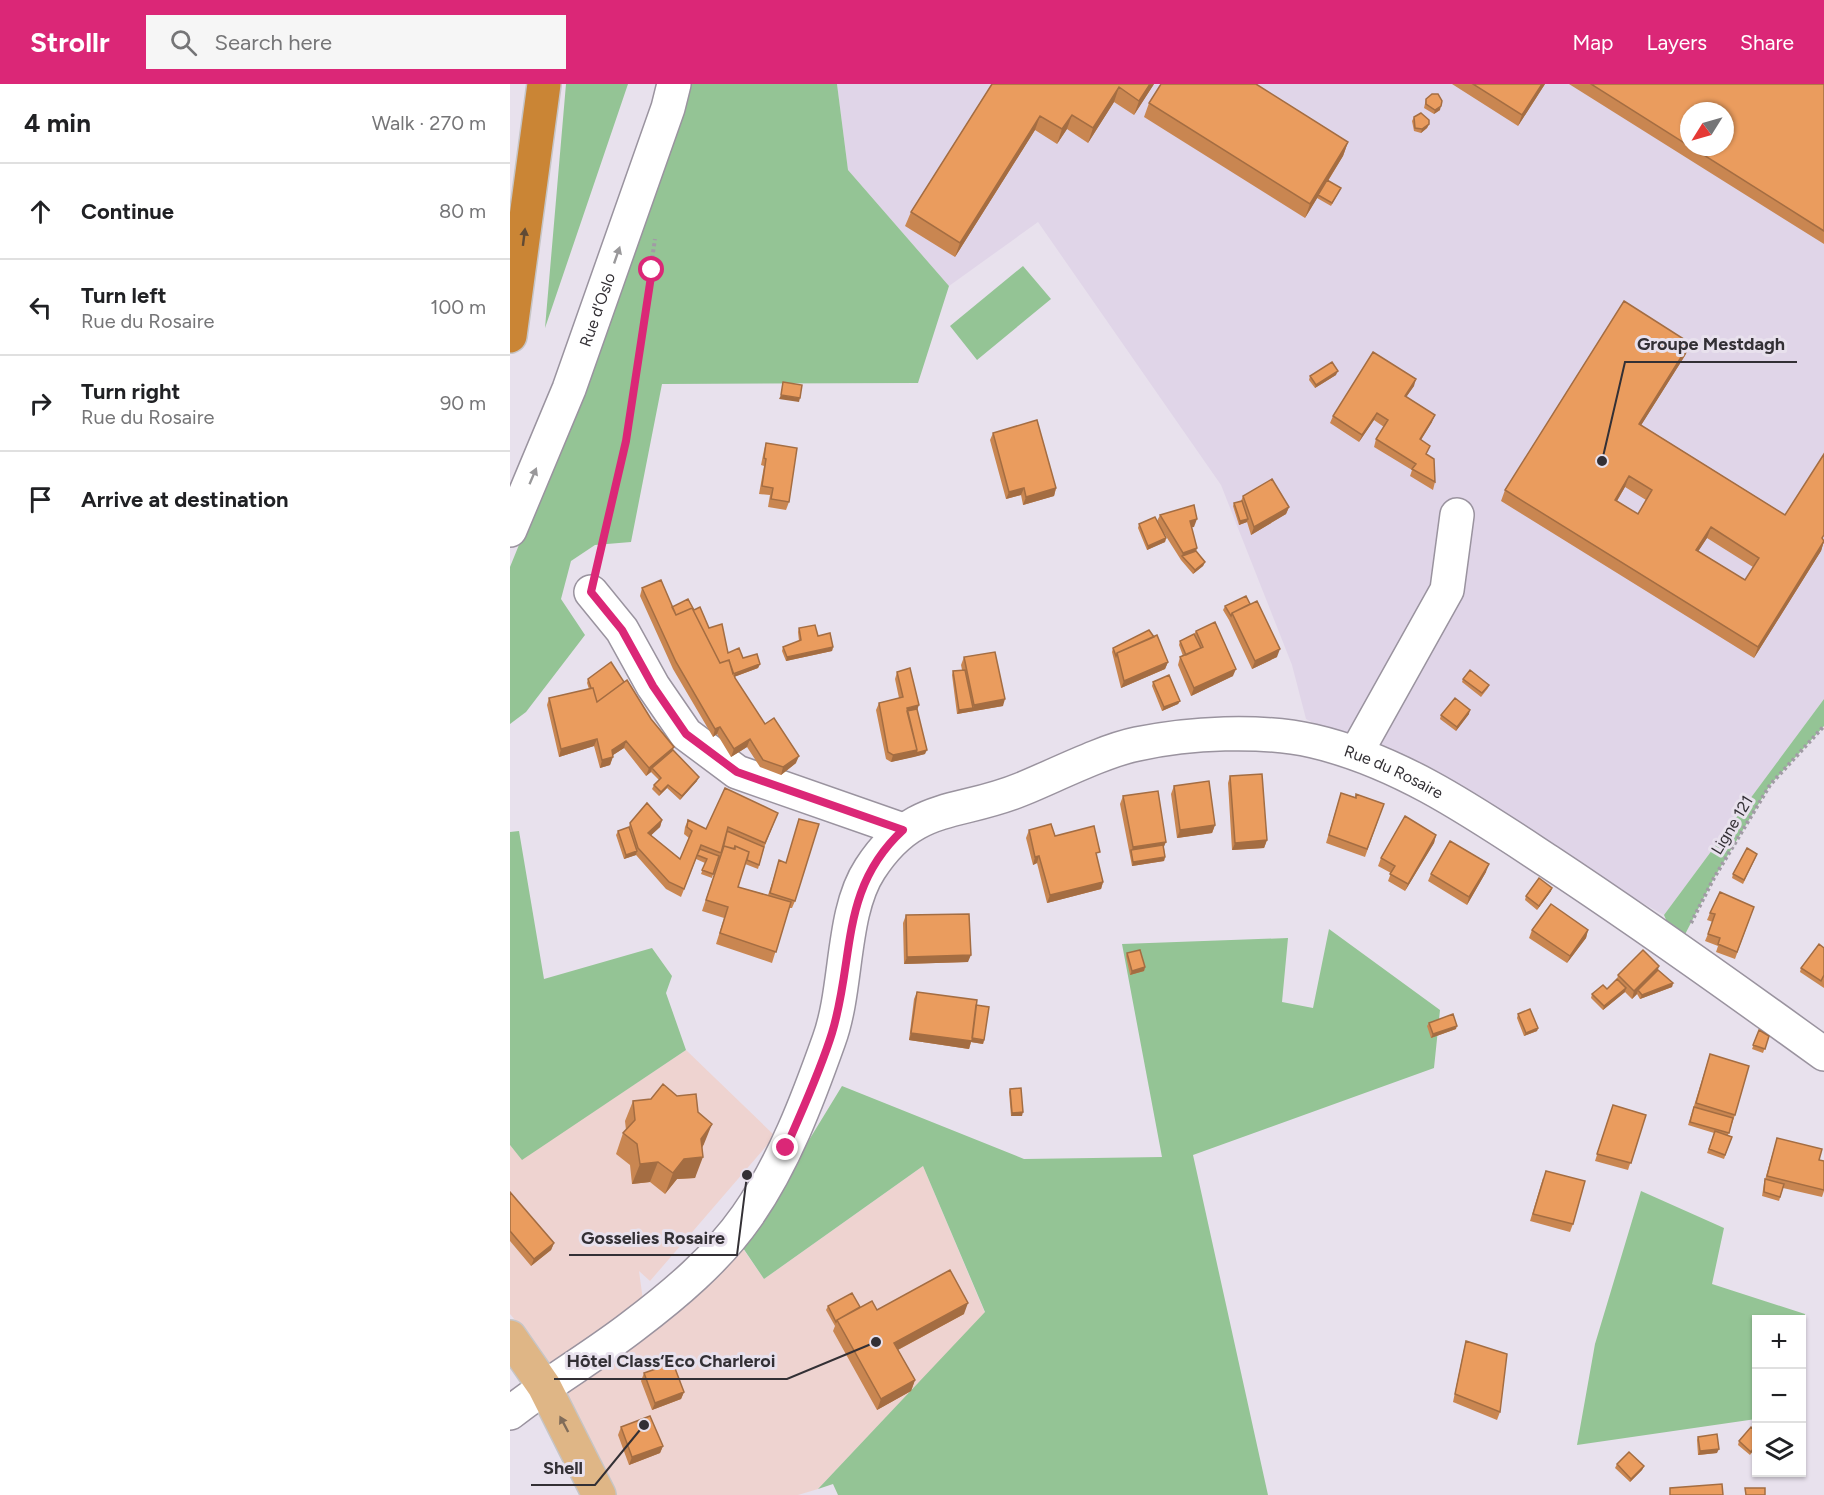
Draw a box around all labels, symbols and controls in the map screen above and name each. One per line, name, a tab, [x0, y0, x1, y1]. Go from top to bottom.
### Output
search box	[146, 15, 566, 69]
text: Strollr	[30, 25, 110, 59]
icon: search	[167, 26, 200, 59]
text: Search here	[215, 29, 332, 56]
text: Map	[1573, 30, 1613, 55]
text: Layers	[1646, 30, 1707, 55]
text: Share	[1740, 30, 1794, 55]
north arrow	[1680, 102, 1734, 156]
text: 4 min	[24, 107, 91, 139]
text: Walk · 270 m	[372, 111, 486, 135]
icon: ahead	[24, 195, 57, 228]
text: Continue	[81, 198, 174, 225]
text: 80 m	[439, 199, 486, 223]
one-way arrow	[520, 227, 529, 246]
one-way arrow	[612, 246, 622, 264]
route start	[638, 256, 664, 282]
street label: Rue d'Oslo	[575, 270, 619, 349]
text: Turn left	[81, 282, 167, 309]
icon: left	[24, 291, 57, 324]
text: 100 m	[430, 295, 486, 319]
text: Rue du Rosaire	[81, 309, 214, 333]
callout: Groupe Mestdagh	[1625, 326, 1797, 362]
text: Groupe Mestdagh	[1637, 333, 1785, 355]
text: Turn right	[81, 378, 180, 405]
icon: right	[24, 387, 57, 420]
text: 90 m	[440, 391, 486, 415]
text: Rue du Rosaire	[81, 405, 214, 429]
one-way arrow	[528, 467, 538, 485]
icon: arrive	[24, 483, 57, 516]
text: Arrive at destination	[81, 486, 289, 513]
street label: Rue du Rosaire	[1342, 741, 1447, 802]
street label: Ligne 121	[1707, 792, 1757, 858]
route end	[772, 1134, 798, 1160]
callout: Gosselies Rosaire	[569, 1219, 737, 1255]
text: Gosselies Rosaire	[581, 1227, 725, 1249]
map controls	[1752, 1315, 1806, 1477]
button: +	[1752, 1315, 1806, 1369]
callout: Hôtel Class‘Eco Charleroi	[554, 1343, 787, 1379]
text: Hôtel Class‘Eco Charleroi	[567, 1350, 775, 1372]
button: −	[1752, 1369, 1806, 1423]
one-way arrow	[559, 1415, 569, 1433]
button: layers	[1752, 1423, 1806, 1477]
callout: Shell	[531, 1449, 595, 1485]
text: Shell	[543, 1457, 583, 1479]

